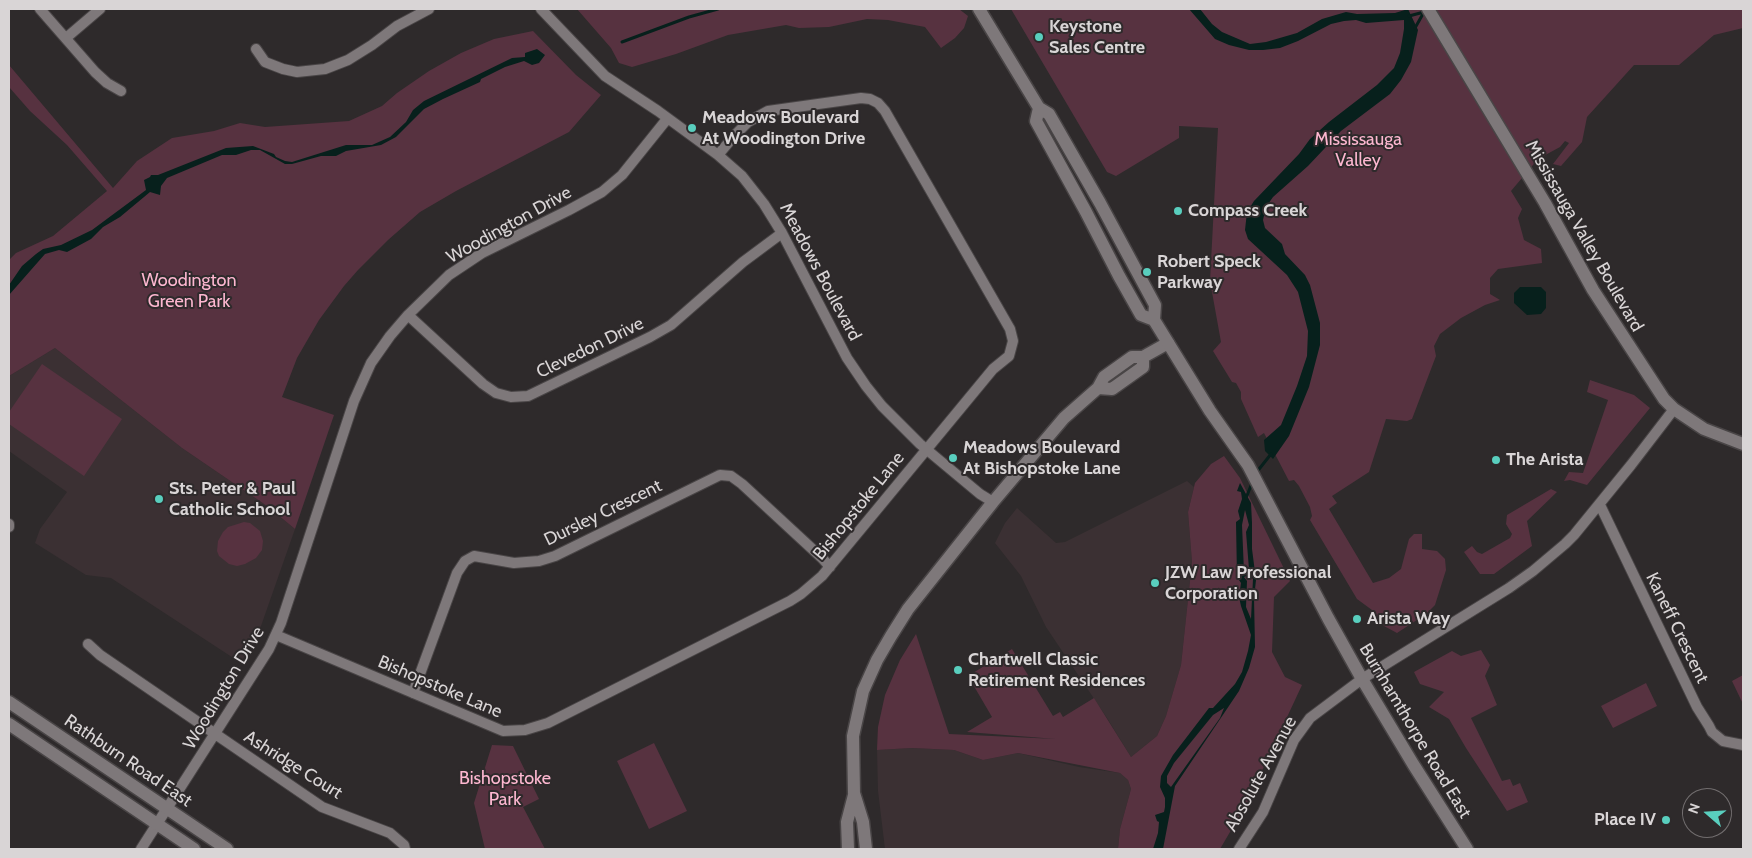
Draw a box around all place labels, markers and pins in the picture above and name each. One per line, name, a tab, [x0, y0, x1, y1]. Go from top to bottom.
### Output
place label: Keystone Sales Centre	[1049, 16, 1145, 58]
marker: Keystone Sales Centre	[1033, 31, 1045, 43]
place label: Meadows Boulevard At Woodington Drive	[702, 107, 865, 150]
marker: Meadows Boulevard At Woodington Drive	[686, 122, 698, 134]
place label: Compass Creek	[1188, 200, 1307, 222]
marker: Compass Creek	[1172, 205, 1184, 217]
place label: Robert Speck Parkway	[1157, 251, 1261, 294]
marker: Robert Speck Parkway	[1141, 266, 1153, 278]
place label: Meadows Boulevard At Bishopstoke Lane	[963, 437, 1121, 479]
place label: The Arista	[1506, 449, 1583, 471]
marker: Meadows Boulevard At Bishopstoke Lane	[947, 452, 959, 464]
marker: The Arista	[1490, 454, 1502, 466]
place label: Sts. Peter & Paul Catholic School	[169, 478, 296, 520]
marker: Sts. Peter & Paul Catholic School	[153, 493, 165, 505]
place label: JZW Law Professional Corporation	[1165, 562, 1331, 604]
marker: JZW Law Professional Corporation	[1149, 577, 1161, 589]
place label: Arista Way	[1367, 608, 1450, 630]
marker: Arista Way	[1351, 613, 1363, 625]
place label: Chartwell Classic Retirement Residences	[968, 649, 1145, 692]
marker: Chartwell Classic Retirement Residences	[952, 664, 964, 676]
place label: Place IV	[1594, 809, 1656, 831]
marker: Place IV	[1660, 814, 1672, 826]

